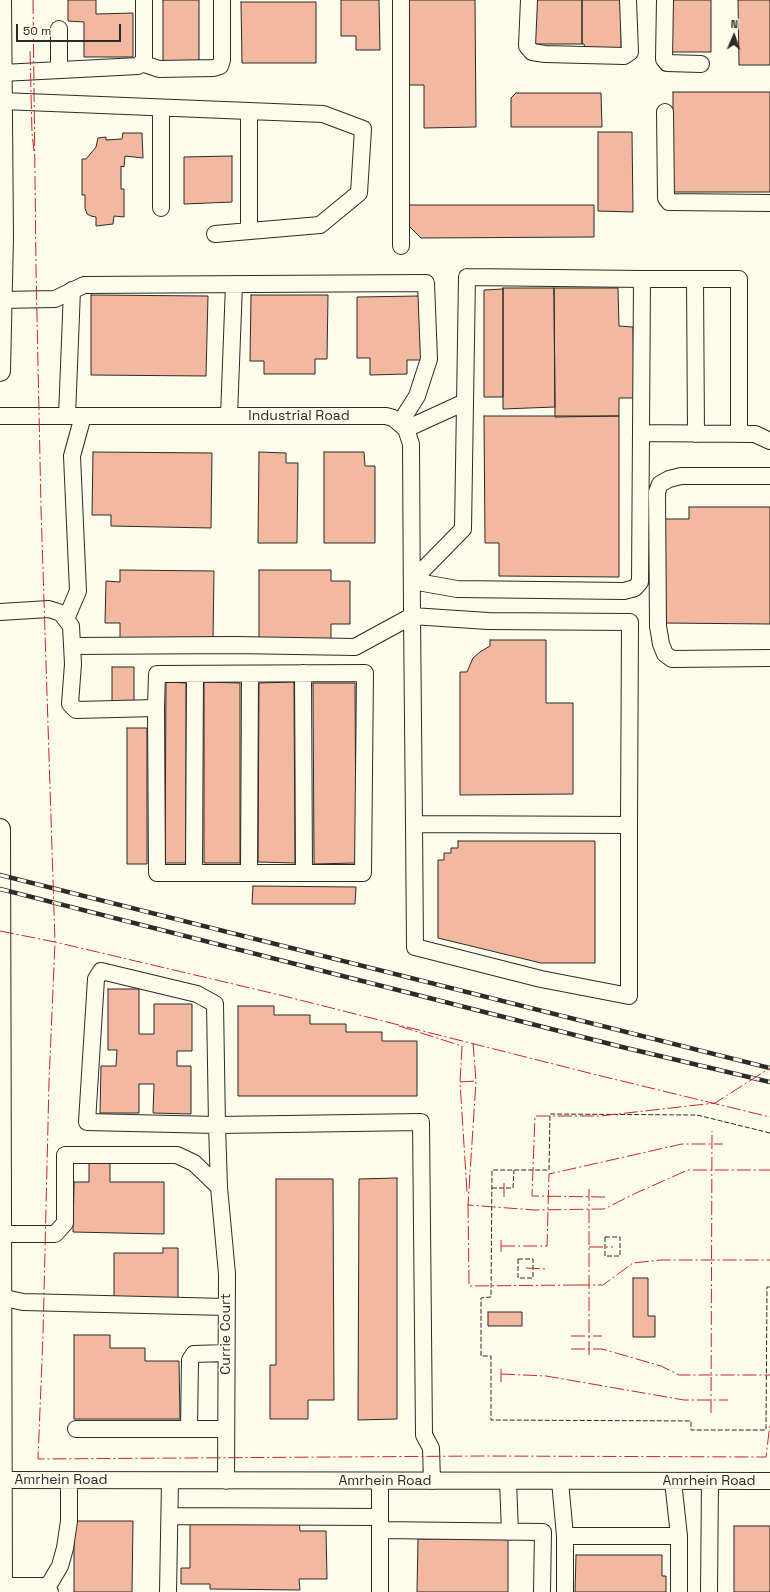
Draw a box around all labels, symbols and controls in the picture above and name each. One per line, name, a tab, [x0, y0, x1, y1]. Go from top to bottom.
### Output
scale bar	[18, 16, 123, 42]
north arrow	[714, 16, 754, 56]
text: N	[730, 17, 738, 31]
text: 50 m	[23, 23, 51, 39]
street label: Industrial Road	[248, 408, 350, 424]
street label: Currie Court	[218, 1293, 234, 1375]
street label: Amrhein Road	[15, 1472, 107, 1488]
street label: Amrhein Road	[339, 1473, 431, 1489]
street label: Amrhein Road	[663, 1473, 755, 1489]

